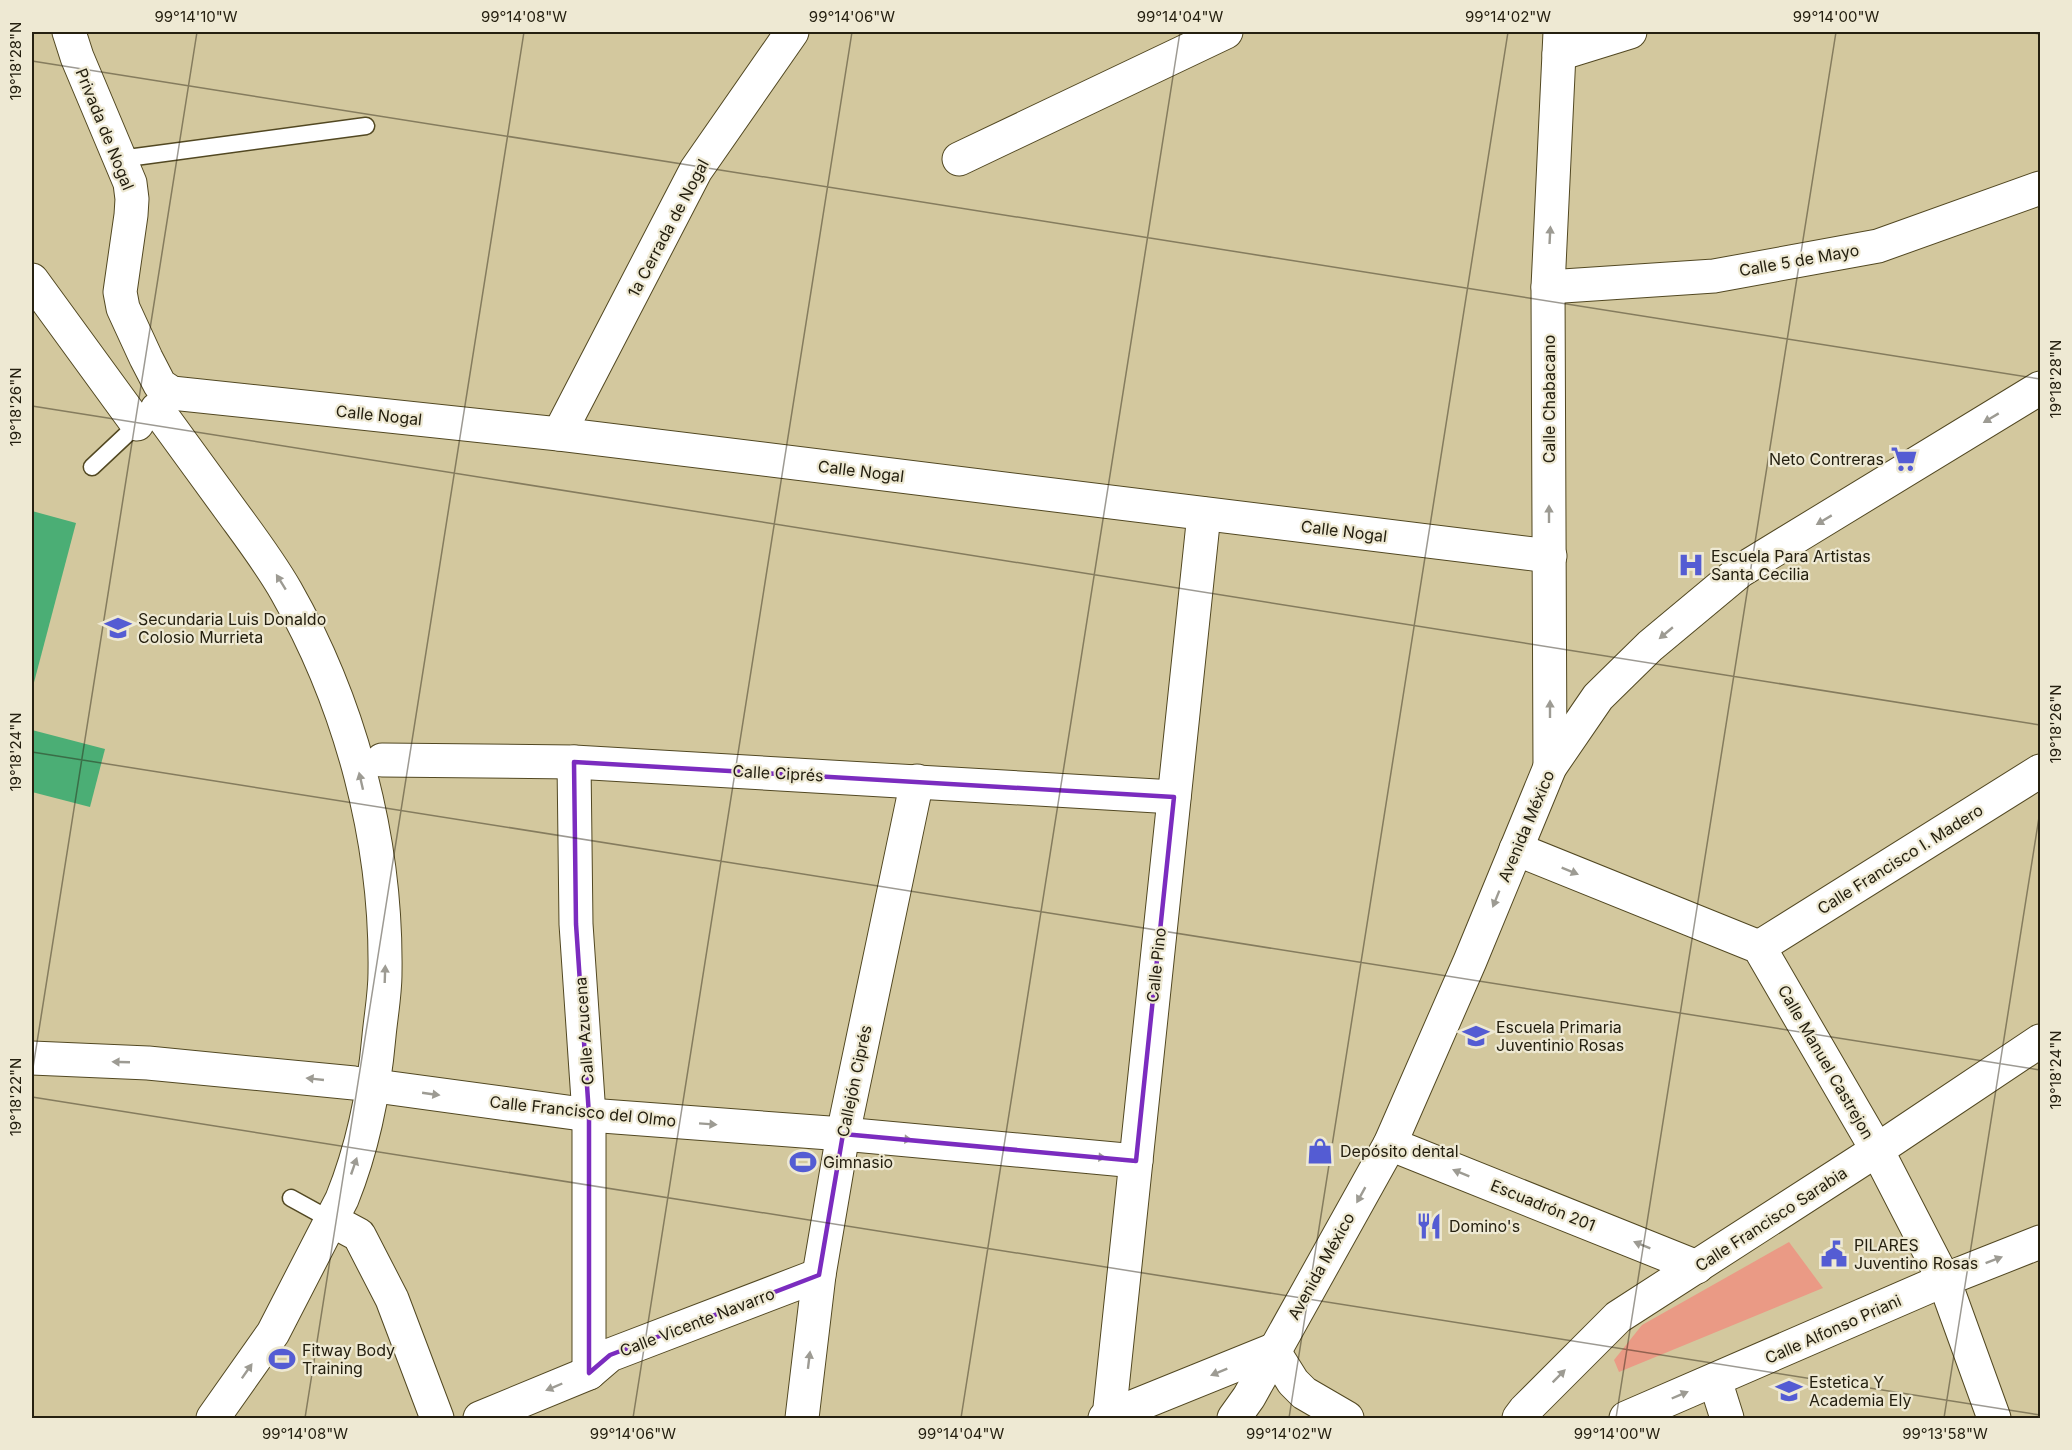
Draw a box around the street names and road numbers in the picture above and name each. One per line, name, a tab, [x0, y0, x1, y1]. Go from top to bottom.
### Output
street label: Privada de Nogal	[71, 65, 139, 193]
street label: 1a Cerrada de Nogal	[623, 156, 713, 300]
street label: Calle 5 de Mayo	[1737, 240, 1861, 280]
street label: Calle Chabacano	[1539, 335, 1559, 463]
street label: Calle Nogal	[335, 401, 423, 429]
street label: Calle Nogal	[817, 456, 905, 486]
street label: Calle Nogal	[1300, 516, 1388, 546]
street label: Calle Ciprés	[732, 761, 824, 785]
street label: Avenida México	[1493, 767, 1559, 885]
street label: Calle Francisco I. Madero	[1813, 800, 1987, 918]
street label: Calle Pino	[1142, 926, 1170, 1004]
street label: Calle Azucena	[570, 976, 598, 1086]
street label: Calle Manuel Castrejon	[1774, 981, 1878, 1143]
street label: Callejón Ciprés	[832, 1023, 876, 1139]
street label: Calle Francisco del Olmo	[489, 1091, 677, 1131]
street label: Calle Francisco Sarabia	[1691, 1162, 1851, 1276]
street label: Escuadrón 201	[1488, 1175, 1598, 1235]
street label: Avenida México	[1283, 1209, 1359, 1323]
street label: Calle Vicente Navarro	[617, 1283, 777, 1361]
street label: Calle Alfonso Priani	[1762, 1290, 1904, 1368]

